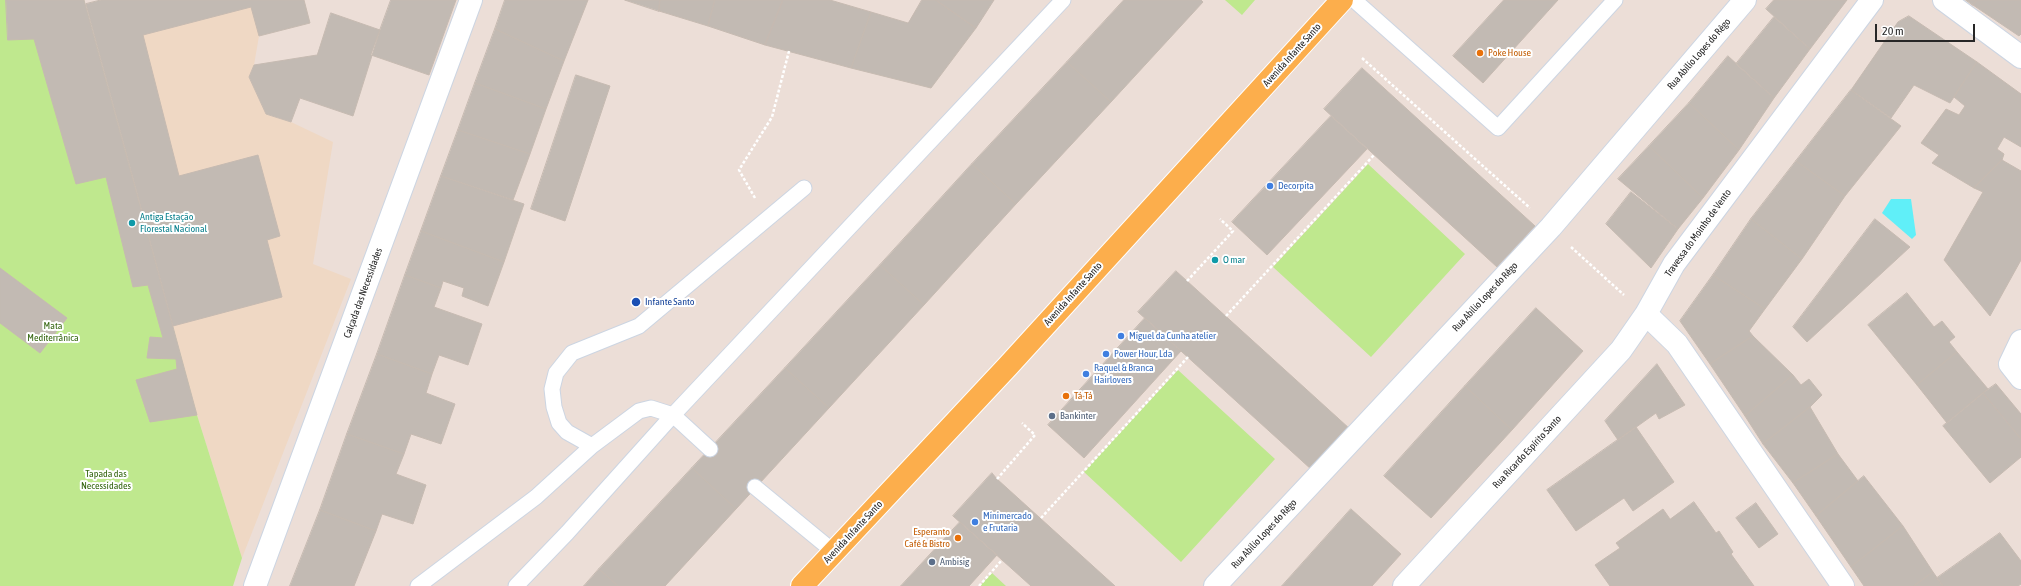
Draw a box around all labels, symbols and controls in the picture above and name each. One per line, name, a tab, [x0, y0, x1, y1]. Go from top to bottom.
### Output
street label: Rua Abílio Lopes do Rêgo	[1665, 16, 1733, 92]
scale bar	[1877, 16, 1977, 42]
street label: Avenida Infante Santo	[1260, 21, 1324, 89]
text: 20 m	[1882, 24, 1904, 38]
place label: Poke House	[1488, 47, 1531, 59]
marker: Poke House	[1475, 48, 1485, 58]
place label: Decorpita	[1278, 180, 1314, 192]
marker: Decorpita	[1265, 181, 1275, 191]
street label: Travessa do Moinho de Vento	[1662, 187, 1734, 279]
place label: Antiga Estação Florestal Nacional	[140, 211, 207, 234]
marker: Antiga Estação Florestal Nacional	[127, 218, 137, 228]
street label: Calçada das Necessidades	[341, 246, 385, 340]
place label: O mar	[1223, 254, 1245, 266]
marker: O mar	[1210, 255, 1220, 265]
street label: Avenida Infante Santo	[1041, 260, 1105, 328]
street label: Rua Abílio Lopes do Rêgo	[1450, 260, 1520, 334]
marker: Infante Santo	[630, 296, 642, 308]
place label: Infante Santo	[645, 296, 695, 308]
park label: Mata Mediterrânica	[27, 320, 79, 344]
place label: Miguel da Cunha atelier	[1129, 330, 1216, 342]
marker: Miguel da Cunha atelier	[1116, 331, 1126, 341]
place label: Power Hour, Lda	[1114, 348, 1172, 360]
marker: Power Hour, Lda	[1101, 349, 1111, 359]
place label: Raquel & Branca Hairlovers	[1094, 362, 1154, 386]
marker: Raquel & Branca Hairlovers	[1081, 369, 1091, 379]
place label: Tá-Tá	[1074, 390, 1093, 402]
marker: Tá-Tá	[1061, 391, 1071, 401]
place label: Bankinter	[1060, 410, 1096, 422]
marker: Bankinter	[1047, 411, 1057, 421]
street label: Rua Ricardo Espírito Santo	[1490, 413, 1564, 491]
park label: Tapada das Necessidades	[81, 468, 131, 492]
street label: Rua Abílio Lopes do Rêgo	[1229, 497, 1299, 571]
street label: Avenida Infante Santo	[821, 498, 885, 566]
place label: Minimercado e Frutaria	[983, 510, 1032, 534]
marker: Minimercado e Frutaria	[970, 517, 980, 527]
place label: Esperanto Café & Bistro	[905, 526, 950, 550]
marker: Esperanto Café & Bistro	[953, 533, 963, 543]
place label: Ambisig	[940, 556, 969, 568]
marker: Ambisig	[927, 557, 937, 567]

